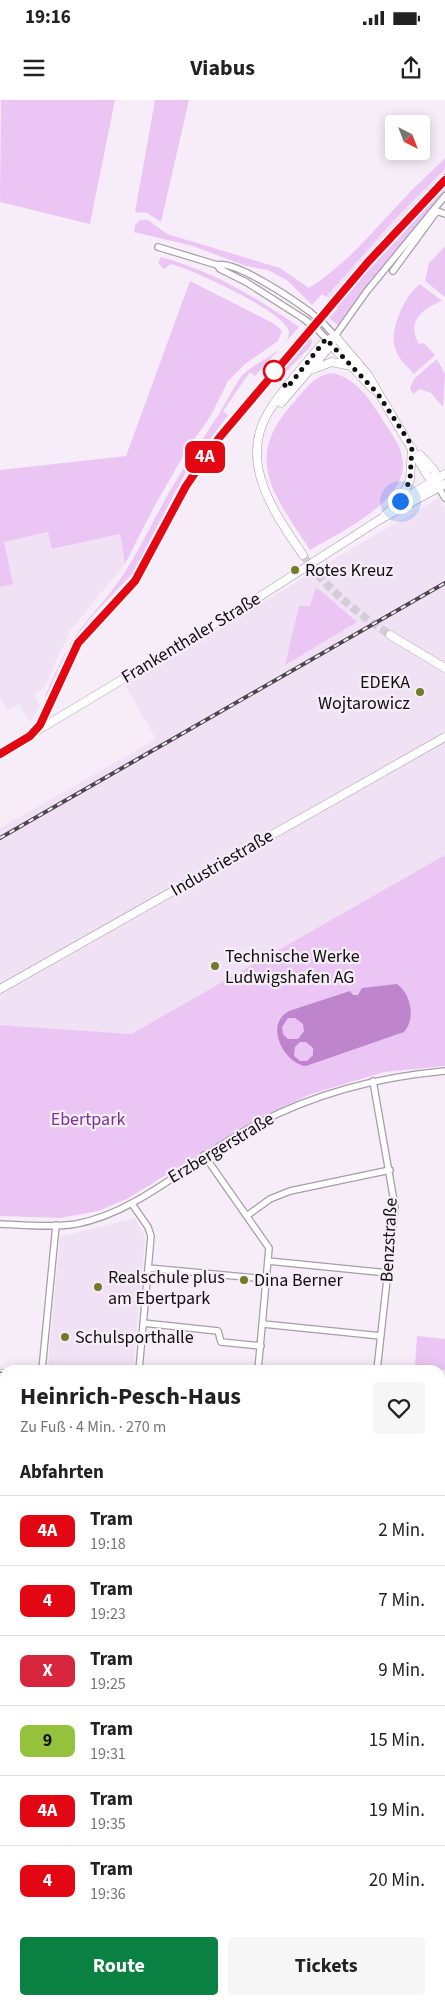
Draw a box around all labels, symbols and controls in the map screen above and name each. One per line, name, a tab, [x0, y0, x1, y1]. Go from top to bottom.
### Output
text: 19:16	[25, 4, 71, 31]
text: Viabus	[190, 52, 255, 84]
icon: menu	[20, 54, 48, 82]
icon: share	[397, 54, 425, 82]
north arrow	[385, 115, 430, 160]
map controls	[385, 115, 430, 160]
unlabelled marker	[263, 360, 285, 382]
line badge: 4A	[182, 441, 228, 473]
text: 4A	[195, 444, 215, 469]
your location	[388, 489, 413, 514]
place label: Rotes Kreuz	[305, 558, 394, 583]
marker: Rotes Kreuz	[289, 564, 301, 576]
street label: Frankenthaler Straße	[117, 586, 265, 690]
place label: EDEKA Wojtarowicz	[318, 670, 410, 716]
marker: EDEKA Wojtarowicz	[414, 686, 426, 698]
street label: Industriestraße	[166, 823, 278, 902]
place label: Technische Werke Ludwigshafen AG	[225, 944, 360, 990]
marker: Technische Werke Ludwigshafen AG	[209, 960, 221, 972]
street label: Erzbergerstraße	[163, 1106, 279, 1190]
park label: Ebertpark	[51, 1107, 125, 1132]
street label: Benzstraße	[374, 1197, 404, 1283]
place label: Realschule plus am Ebertpark	[108, 1265, 225, 1311]
place label: Dina Berner	[254, 1268, 344, 1293]
marker: Dina Berner	[238, 1274, 250, 1286]
marker: Realschule plus am Ebertpark	[92, 1281, 104, 1293]
place label: Schulsporthalle	[75, 1325, 194, 1350]
marker: Schulsporthalle	[59, 1331, 71, 1343]
text: Heinrich-Pesch-Haus	[20, 1379, 241, 1414]
button: heart	[373, 1382, 425, 1434]
text: Zu Fuß · 4 Min. · 270 m	[20, 1416, 166, 1438]
text: Abfahrten	[20, 1459, 104, 1486]
text: Tram	[90, 1506, 133, 1533]
text: 2 Min.	[378, 1517, 425, 1544]
text: 4A	[38, 1518, 57, 1543]
text: 19:18	[90, 1533, 126, 1555]
text: Tram	[90, 1576, 133, 1603]
text: 7 Min.	[378, 1587, 425, 1614]
text: 4	[43, 1588, 52, 1613]
text: 19:23	[90, 1603, 126, 1625]
text: Tram	[90, 1646, 133, 1673]
text: 9 Min.	[378, 1657, 425, 1684]
text: X	[42, 1658, 53, 1683]
text: 19:25	[90, 1673, 126, 1695]
text: Tram	[90, 1716, 133, 1743]
text: 15 Min.	[369, 1727, 425, 1754]
text: 9	[43, 1728, 52, 1753]
text: 19:31	[90, 1743, 126, 1765]
text: Tram	[90, 1786, 133, 1813]
text: 19 Min.	[369, 1797, 425, 1824]
text: 4A	[38, 1798, 57, 1823]
text: 19:35	[90, 1813, 126, 1835]
text: Tram	[90, 1856, 133, 1883]
text: 20 Min.	[369, 1867, 425, 1894]
text: 4	[43, 1868, 52, 1893]
text: 19:36	[90, 1883, 126, 1905]
button: Route	[20, 1937, 218, 1995]
button: Tickets	[228, 1937, 425, 1995]

